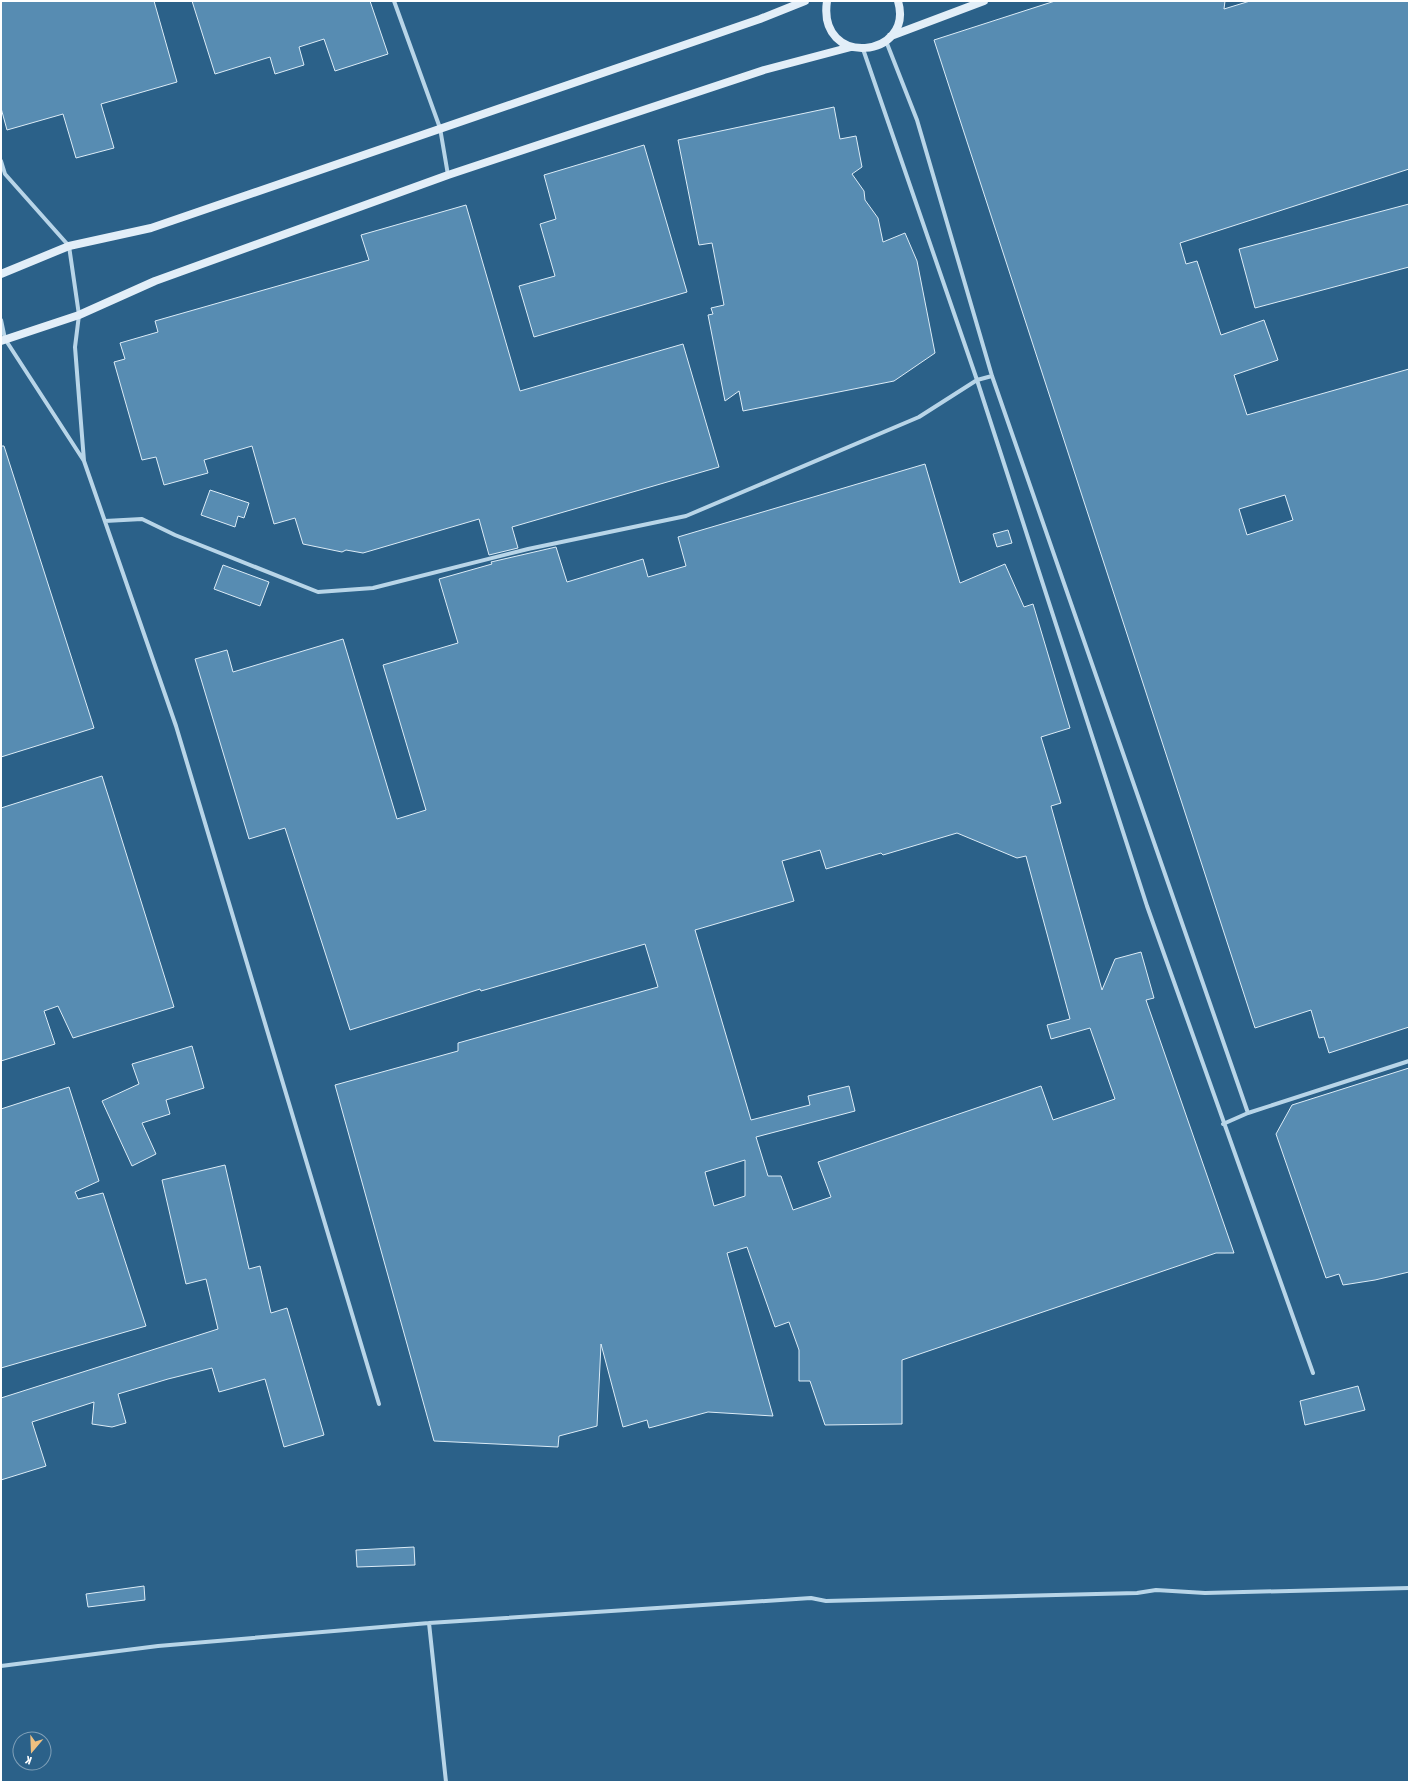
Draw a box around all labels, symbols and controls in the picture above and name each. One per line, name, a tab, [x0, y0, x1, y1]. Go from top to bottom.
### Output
north arrow	[12, 1731, 52, 1771]
text: K	[24, 1754, 33, 1767]

